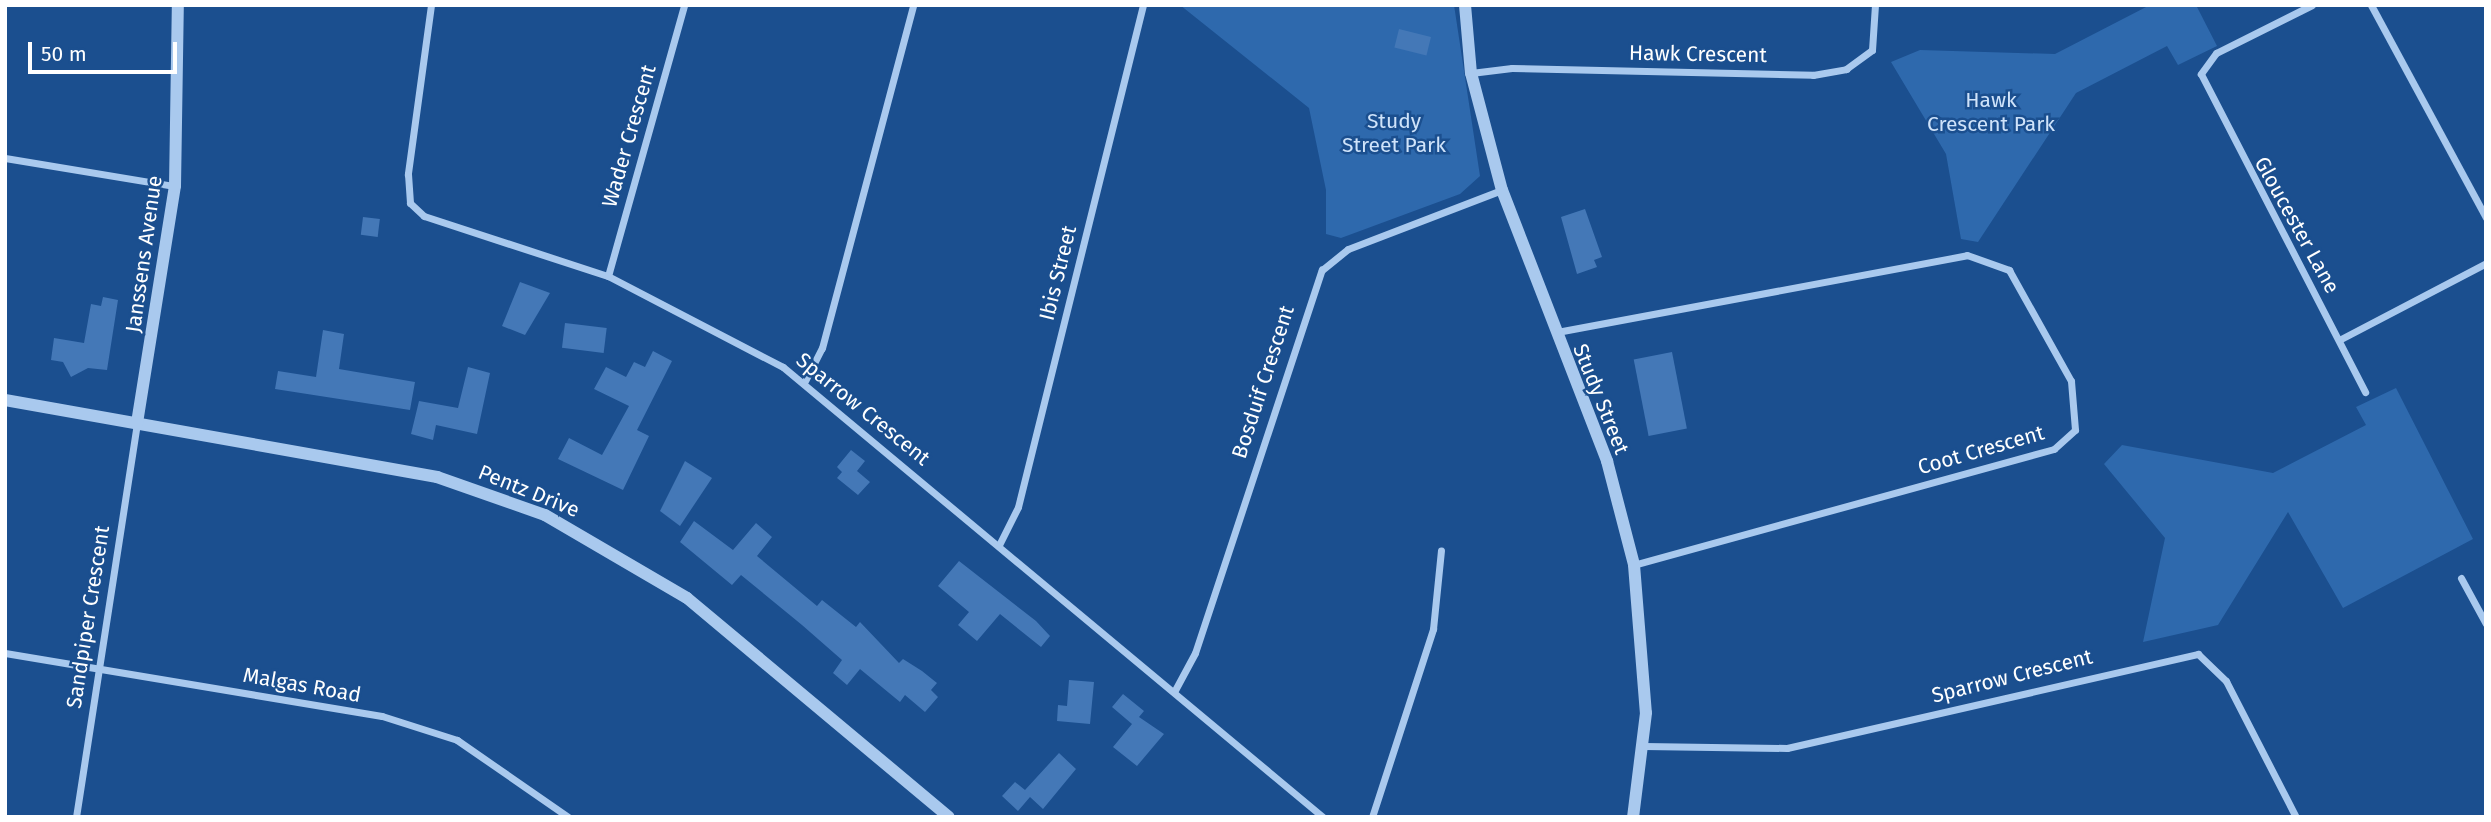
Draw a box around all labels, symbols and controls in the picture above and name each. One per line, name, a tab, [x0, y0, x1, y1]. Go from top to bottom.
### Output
scale bar	[32, 28, 180, 72]
street label: Hawk Crescent	[1629, 40, 1767, 68]
text: 50 m	[41, 41, 87, 67]
street label: Wader Crescent	[597, 62, 661, 210]
park label: Hawk Crescent Park	[1927, 87, 2055, 137]
park label: Study Street Park	[1342, 108, 1446, 158]
street label: Gloucester Lane	[2249, 152, 2345, 298]
street label: Janssens Avenue	[121, 174, 167, 334]
street label: Ibis Street	[1034, 223, 1082, 323]
street label: Bosduif Crescent	[1226, 302, 1300, 462]
street label: Study Street	[1567, 340, 1635, 458]
street label: Sparrow Crescent	[791, 347, 935, 471]
street label: Coot Crescent	[1915, 420, 2047, 480]
street label: Pentz Drive	[475, 459, 583, 523]
street label: Sandpiper Crescent	[61, 524, 115, 710]
street label: Sparrow Crescent	[1929, 644, 2095, 708]
street label: Malgas Road	[241, 662, 363, 708]

